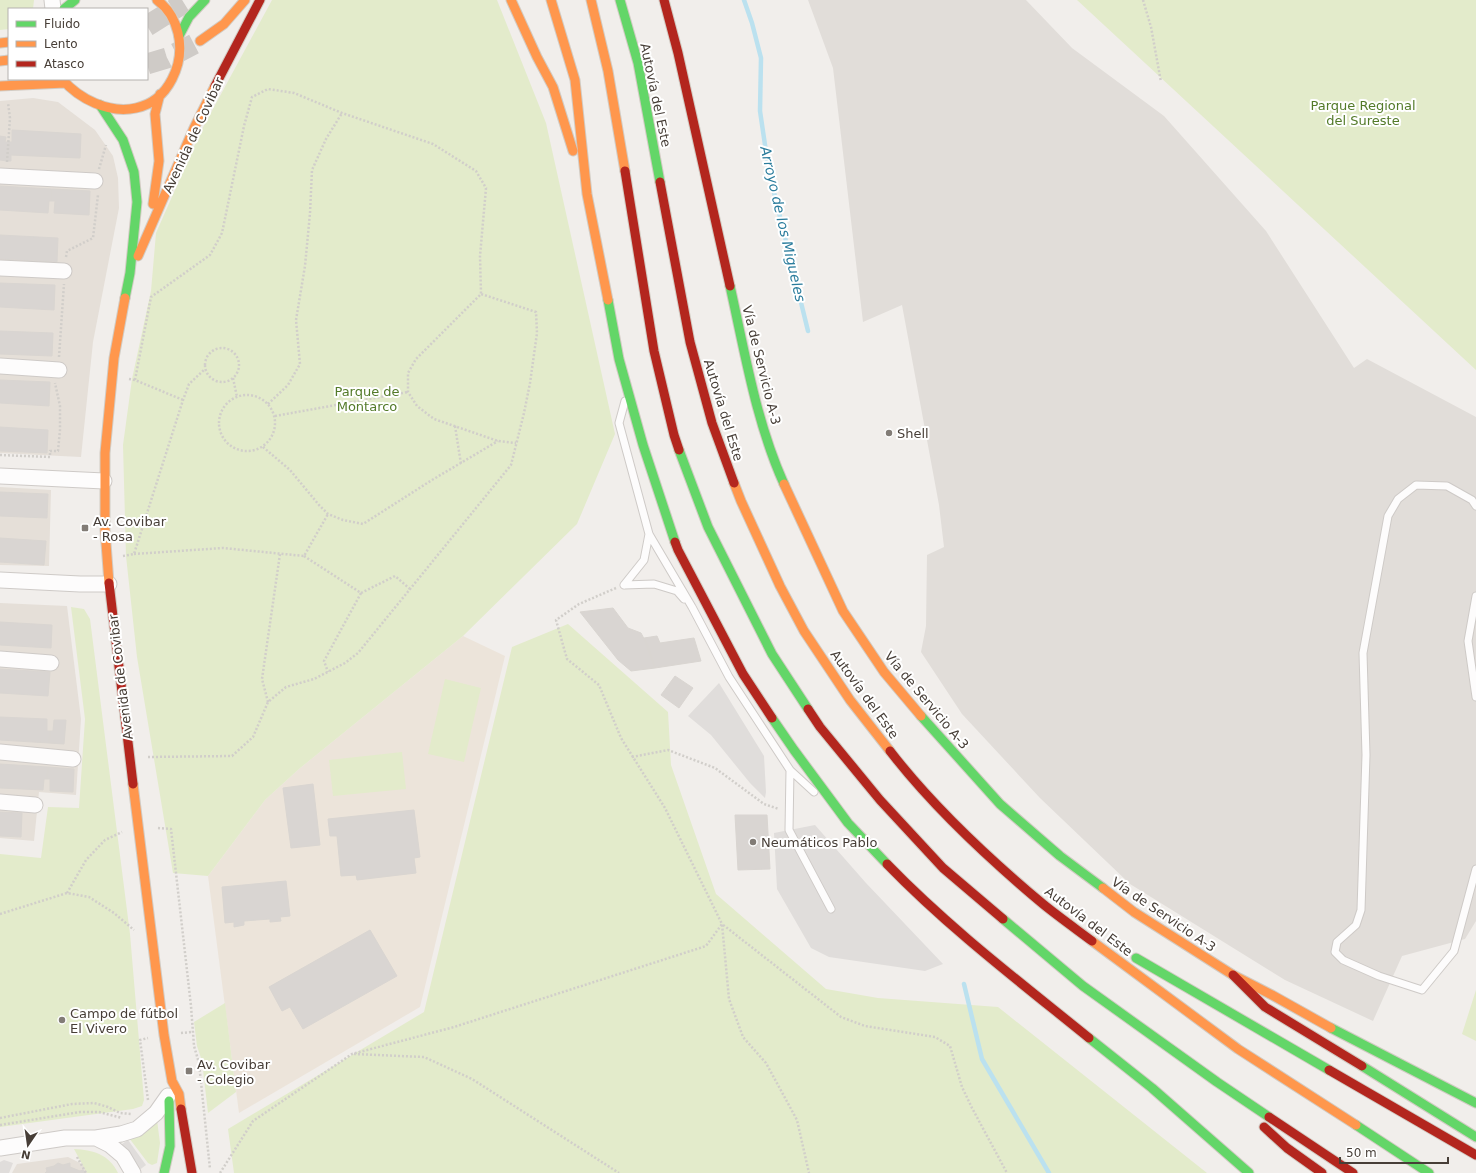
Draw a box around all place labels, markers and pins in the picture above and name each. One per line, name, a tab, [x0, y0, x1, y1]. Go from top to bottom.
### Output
place label: Shell	[897, 426, 929, 441]
marker: Shell	[884, 428, 894, 438]
place label: Av. Covibar - Rosa	[93, 514, 167, 544]
marker: Av. Covibar - Rosa	[80, 523, 90, 533]
place label: Neumáticos Pablo	[761, 835, 877, 850]
marker: Neumáticos Pablo	[748, 837, 758, 847]
place label: Campo de fútbol El Vivero	[70, 1006, 178, 1036]
marker: Campo de fútbol El Vivero	[57, 1015, 67, 1025]
place label: Av. Covibar - Colegio	[197, 1057, 271, 1087]
marker: Av. Covibar - Colegio	[184, 1066, 194, 1076]

